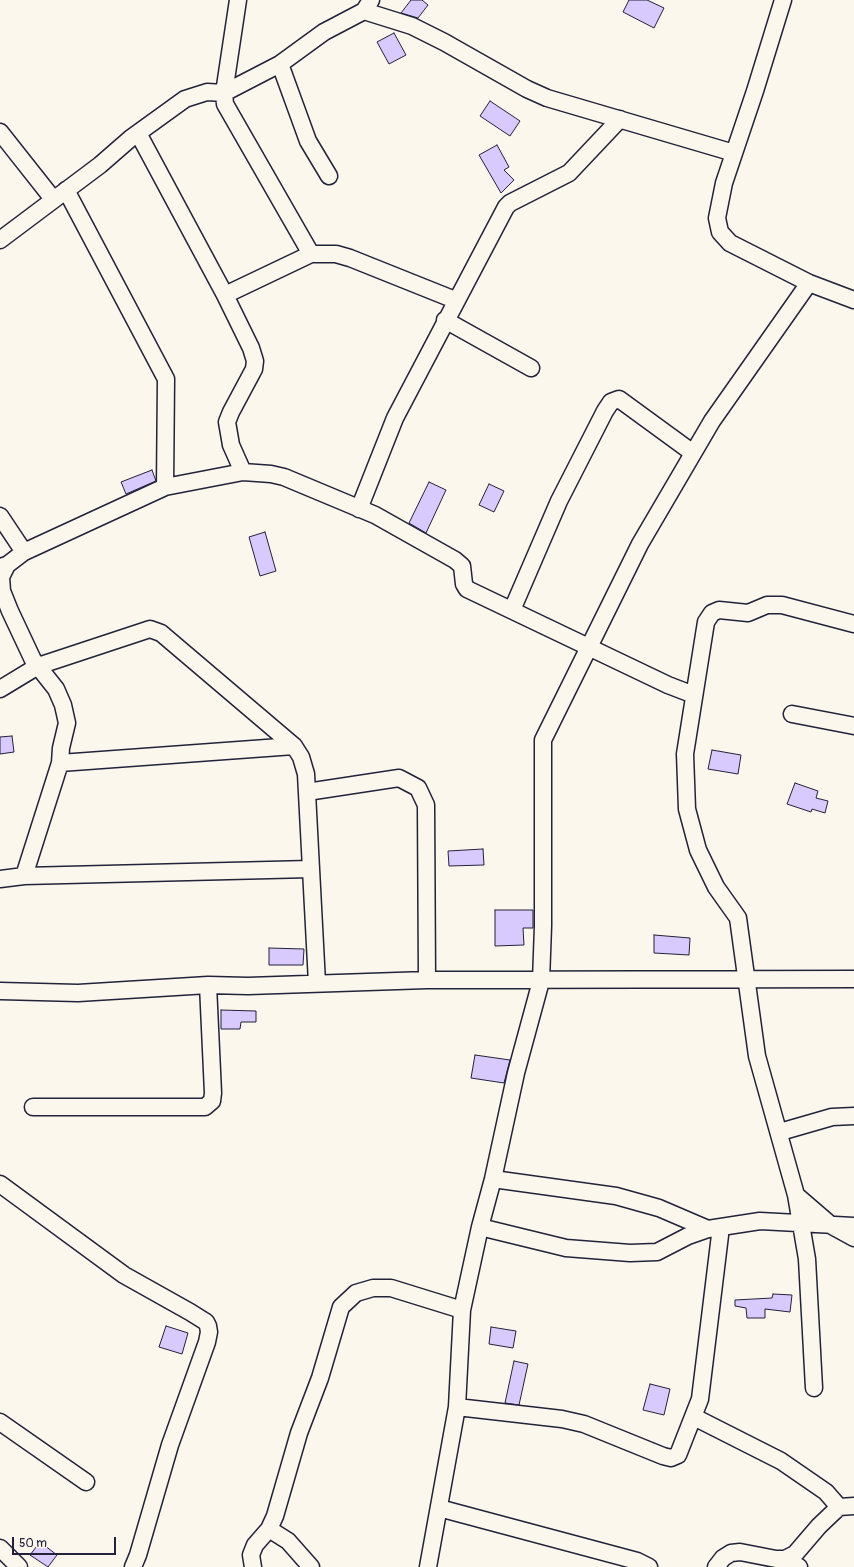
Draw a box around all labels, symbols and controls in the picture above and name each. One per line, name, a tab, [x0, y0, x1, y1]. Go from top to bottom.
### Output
scale bar	[14, 1529, 118, 1555]
text: 50 m	[19, 1536, 47, 1551]

